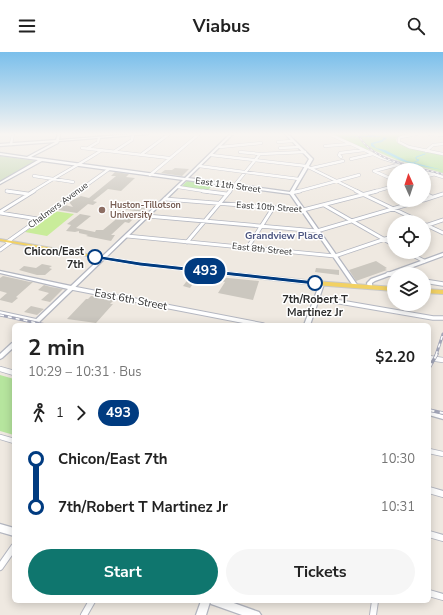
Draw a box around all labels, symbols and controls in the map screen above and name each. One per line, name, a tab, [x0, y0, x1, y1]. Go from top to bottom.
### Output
text: Viabus	[193, 14, 250, 38]
icon: menu	[16, 15, 38, 37]
icon: search	[405, 15, 427, 37]
north arrow	[387, 163, 431, 207]
map controls	[387, 163, 431, 311]
street label: East 11th Street	[195, 174, 262, 196]
street label: Chalmers Avenue	[26, 179, 91, 231]
place label: Huston-Tillotson University	[110, 199, 181, 221]
street label: East 10th Street	[236, 199, 303, 215]
marker: Huston-Tillotson University	[97, 205, 107, 215]
button: locate	[387, 215, 431, 259]
district label: Grandview Place	[245, 229, 324, 243]
street label: East 8th Street	[231, 240, 293, 258]
place label: Chicon/East 7th	[24, 244, 85, 272]
marker: Chicon/East 7th	[87, 249, 103, 265]
line badge: 493	[182, 258, 228, 284]
text: 493	[192, 261, 218, 280]
button: layers	[387, 267, 431, 311]
marker: 7th/Robert T Martinez Jr	[307, 275, 323, 291]
street label: East 6th Street	[93, 285, 169, 314]
place label: 7th/Robert T Martinez Jr	[282, 292, 348, 320]
text: 2 min	[28, 333, 85, 363]
text: $2.20	[375, 347, 415, 367]
text: 10:29 – 10:31 · Bus	[28, 363, 142, 381]
icon: walk	[28, 402, 50, 424]
icon: forward	[70, 402, 92, 424]
text: 493	[106, 403, 131, 422]
text: 1	[56, 404, 64, 422]
text: Chicon/East 7th	[58, 449, 168, 469]
text: 10:30	[381, 450, 415, 468]
text: 7th/Robert T Martinez Jr	[58, 497, 228, 517]
text: 10:31	[381, 498, 415, 516]
button: Start	[28, 549, 218, 595]
button: Tickets	[226, 549, 415, 595]

